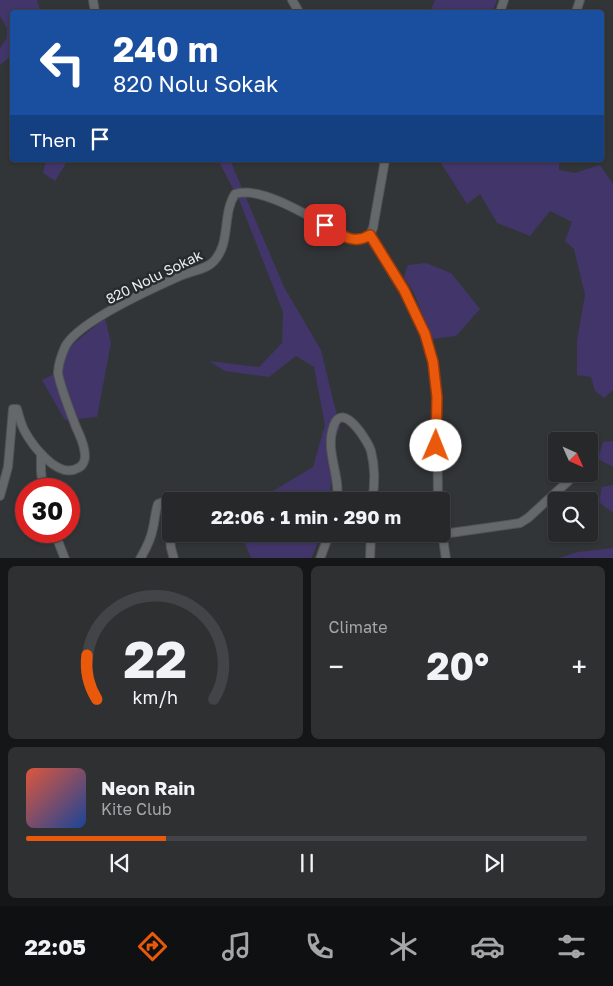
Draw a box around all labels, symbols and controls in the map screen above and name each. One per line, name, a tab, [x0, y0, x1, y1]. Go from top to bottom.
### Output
text: 240 m	[113, 28, 218, 70]
icon: left	[30, 30, 95, 95]
text: 820 Nolu Sokak	[113, 70, 278, 97]
icon: arrive	[86, 125, 114, 153]
text: Then	[30, 128, 76, 151]
pin	[304, 204, 346, 246]
icon: arrive	[311, 211, 339, 239]
street label: 820 Nolu Sokak	[103, 246, 205, 307]
position arrow	[409, 419, 461, 471]
north arrow	[548, 432, 598, 482]
map controls	[548, 432, 598, 542]
speed limit sign: 30	[15, 478, 80, 543]
button: search	[548, 492, 598, 542]
text: 22:06 · 1 min · 290 m	[211, 505, 401, 528]
text: Climate	[329, 617, 388, 637]
text: 22	[124, 627, 187, 689]
text: 20°	[426, 643, 489, 688]
text: −	[329, 650, 344, 683]
text: +	[572, 650, 587, 683]
text: km/h	[133, 686, 178, 708]
text: Neon Rain	[101, 776, 195, 799]
text: Kite Club	[101, 799, 172, 819]
icon: previous	[106, 849, 134, 877]
icon: pause	[293, 849, 321, 877]
icon: next	[480, 849, 508, 877]
icon: directions	[135, 929, 170, 964]
icon: music	[219, 929, 254, 964]
icon: phone	[302, 929, 337, 964]
icon: climate	[386, 929, 421, 964]
icon: car	[470, 929, 505, 964]
icon: filters	[554, 929, 589, 964]
text: 22:05	[24, 933, 86, 960]

